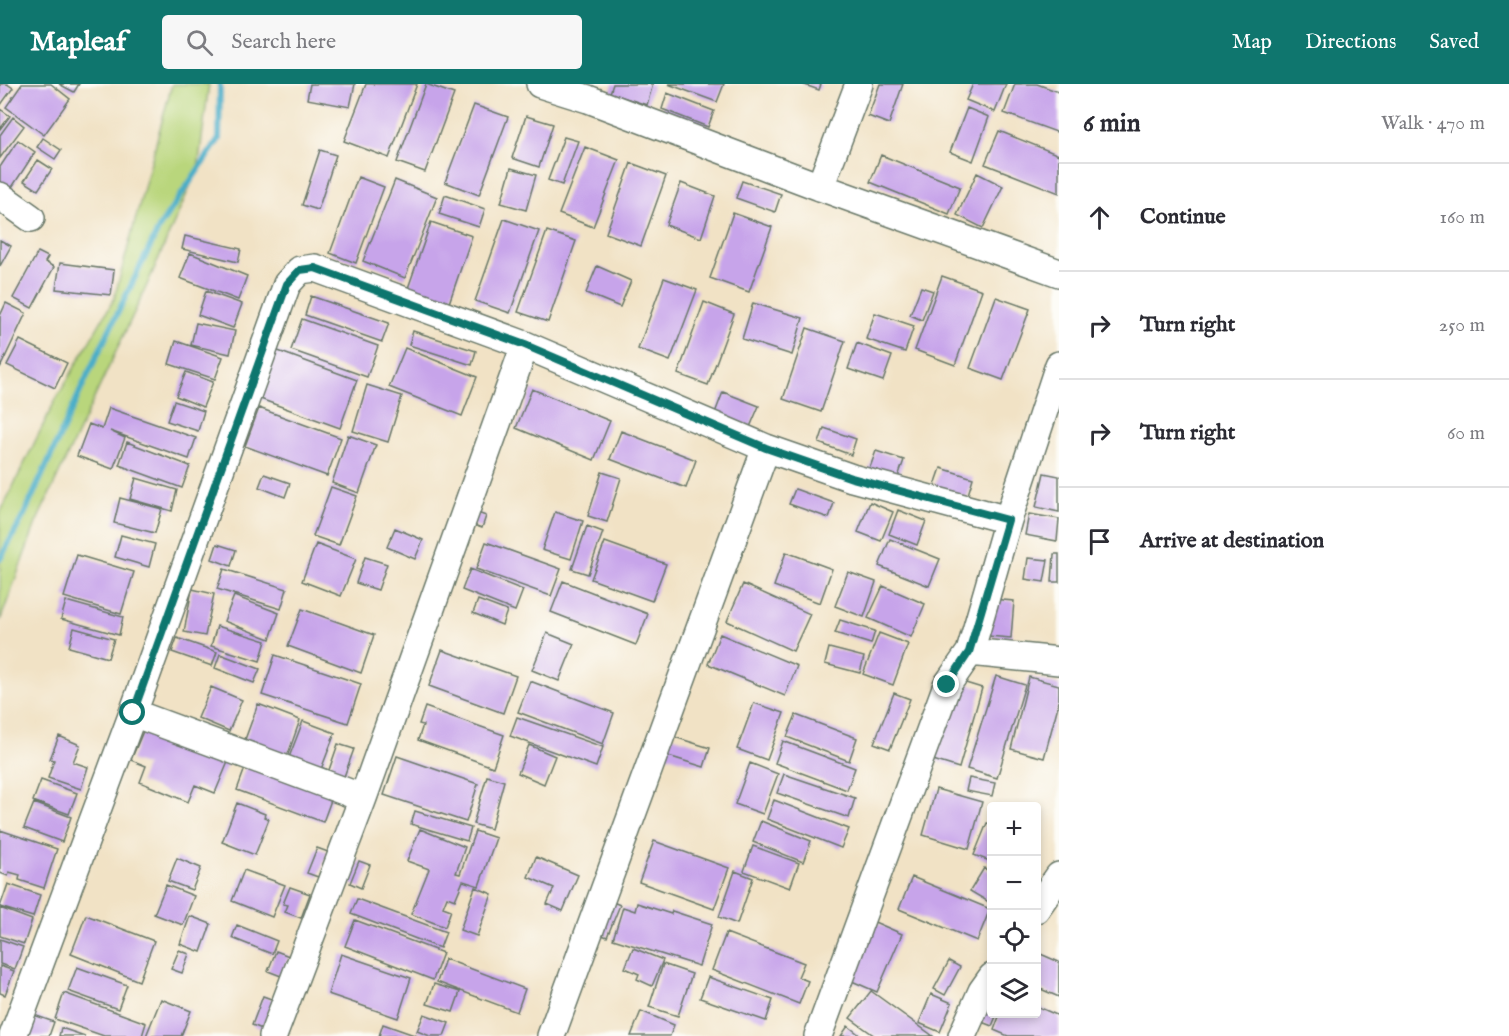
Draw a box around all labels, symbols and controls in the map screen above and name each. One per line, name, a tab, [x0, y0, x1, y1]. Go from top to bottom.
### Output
search box	[162, 15, 582, 69]
text: Mapleaf	[30, 25, 126, 60]
icon: search	[183, 26, 216, 59]
text: Search here	[231, 28, 336, 56]
text: Map	[1232, 29, 1272, 56]
text: Directions	[1305, 29, 1396, 56]
text: Saved	[1429, 29, 1479, 56]
text: 6 min	[1083, 107, 1141, 140]
text: Walk · 470 m	[1381, 111, 1485, 136]
icon: ahead	[1083, 201, 1116, 234]
text: Continue	[1140, 203, 1226, 231]
text: 160 m	[1439, 205, 1485, 230]
icon: right	[1083, 309, 1116, 342]
text: Turn right	[1140, 311, 1235, 339]
text: 250 m	[1439, 313, 1485, 338]
icon: right	[1083, 417, 1116, 450]
text: Turn right	[1140, 419, 1235, 447]
text: 60 m	[1447, 421, 1485, 446]
icon: arrive	[1083, 525, 1116, 558]
text: Arrive at destination	[1140, 527, 1324, 555]
route end	[933, 671, 959, 697]
route start	[119, 699, 145, 725]
map controls	[987, 802, 1041, 1018]
button: +	[987, 802, 1041, 856]
button: −	[987, 856, 1041, 910]
button: locate	[987, 910, 1041, 964]
button: layers	[987, 964, 1041, 1018]

